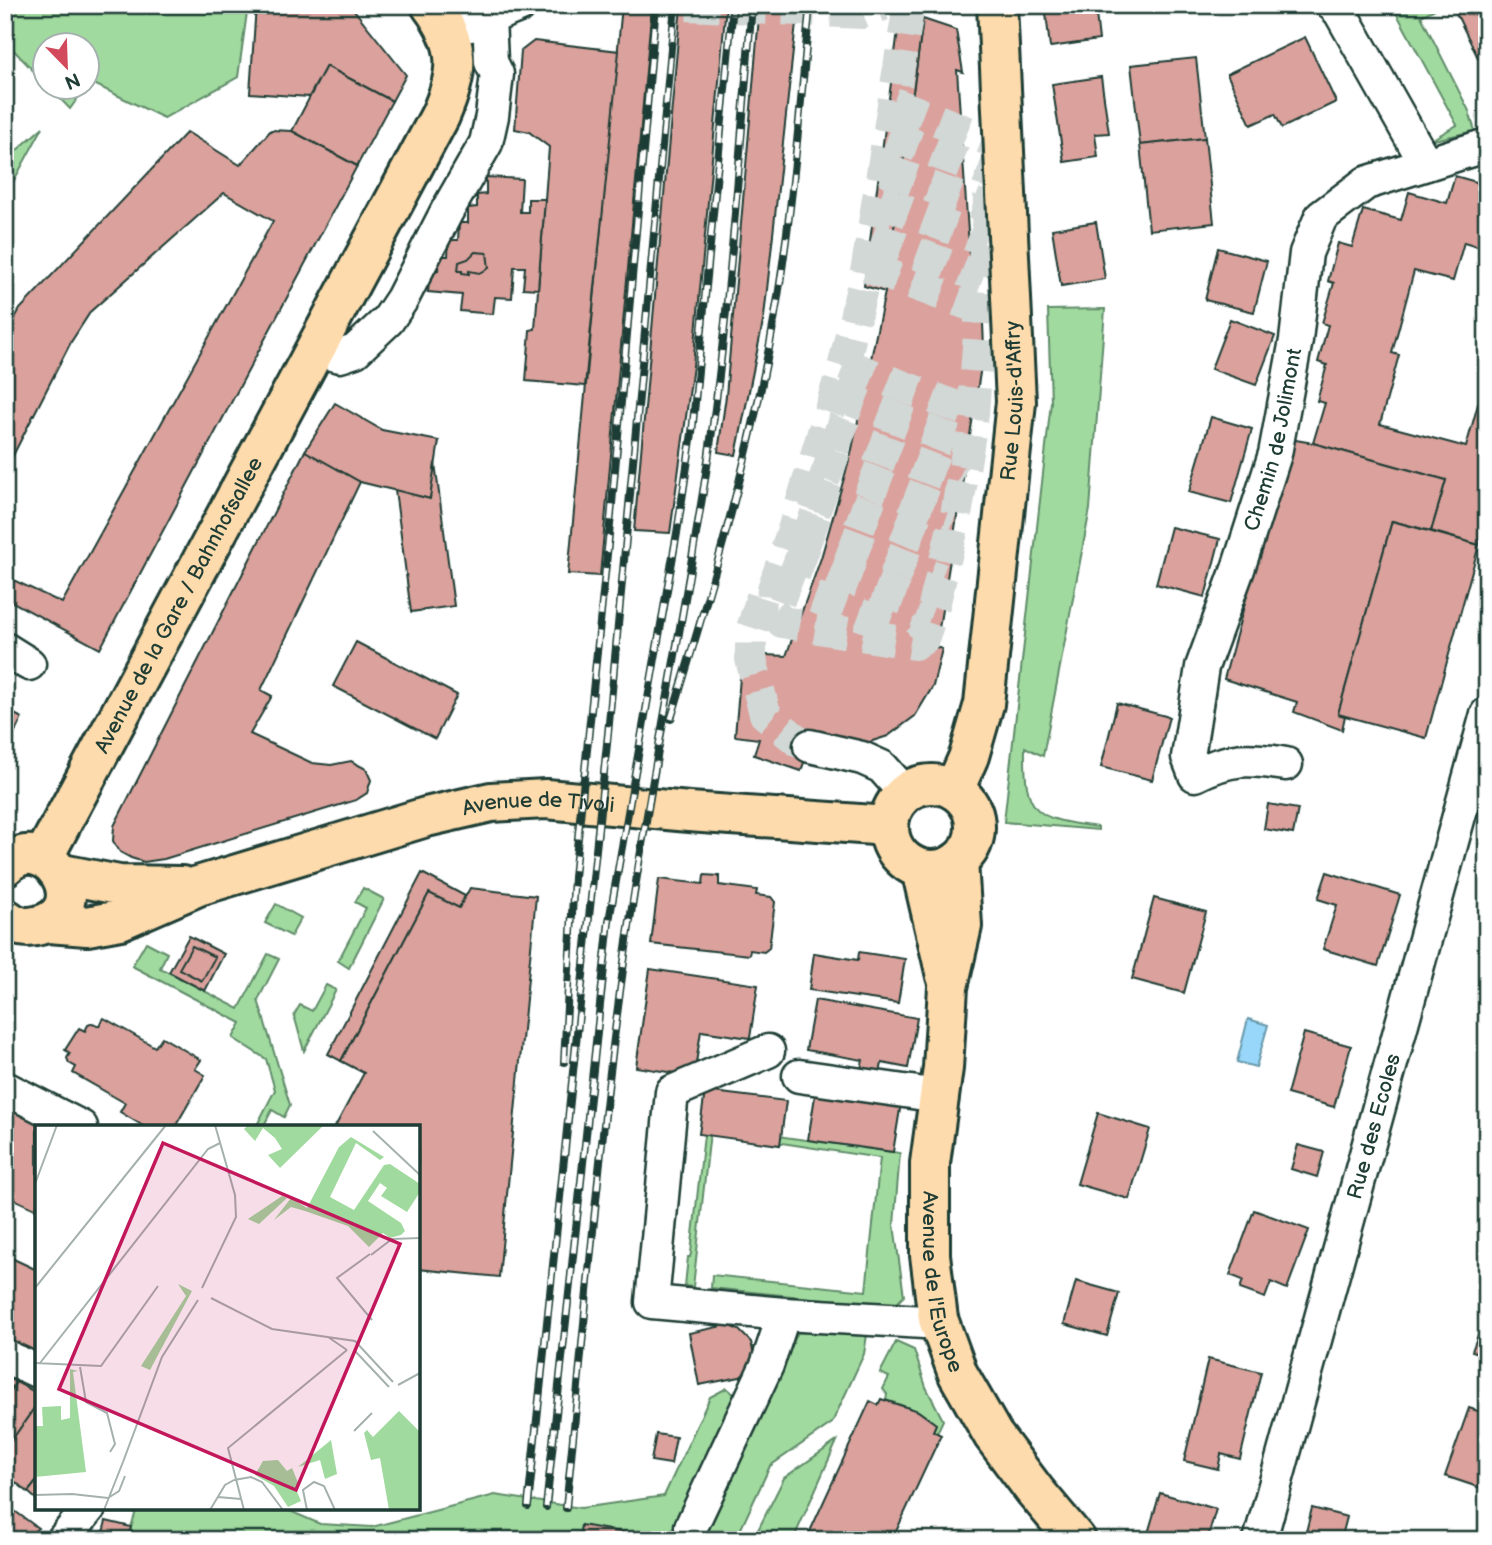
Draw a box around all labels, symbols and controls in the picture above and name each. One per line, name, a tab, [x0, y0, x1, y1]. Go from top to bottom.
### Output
north arrow	[32, 32, 102, 102]
text: N	[61, 67, 83, 94]
street label: Rue Louis-d'Affry	[996, 320, 1029, 482]
street label: Chemin de Jolimont	[1239, 346, 1307, 534]
street label: Avenue de la Gare / Bahnhofsallee	[89, 453, 268, 758]
street label: Avenue de Tivoli	[460, 787, 616, 821]
street label: Rue des Ecoles	[1342, 1051, 1406, 1202]
inset map	[35, 1125, 420, 1510]
street label: Avenue de l'Europe	[916, 1191, 968, 1376]

